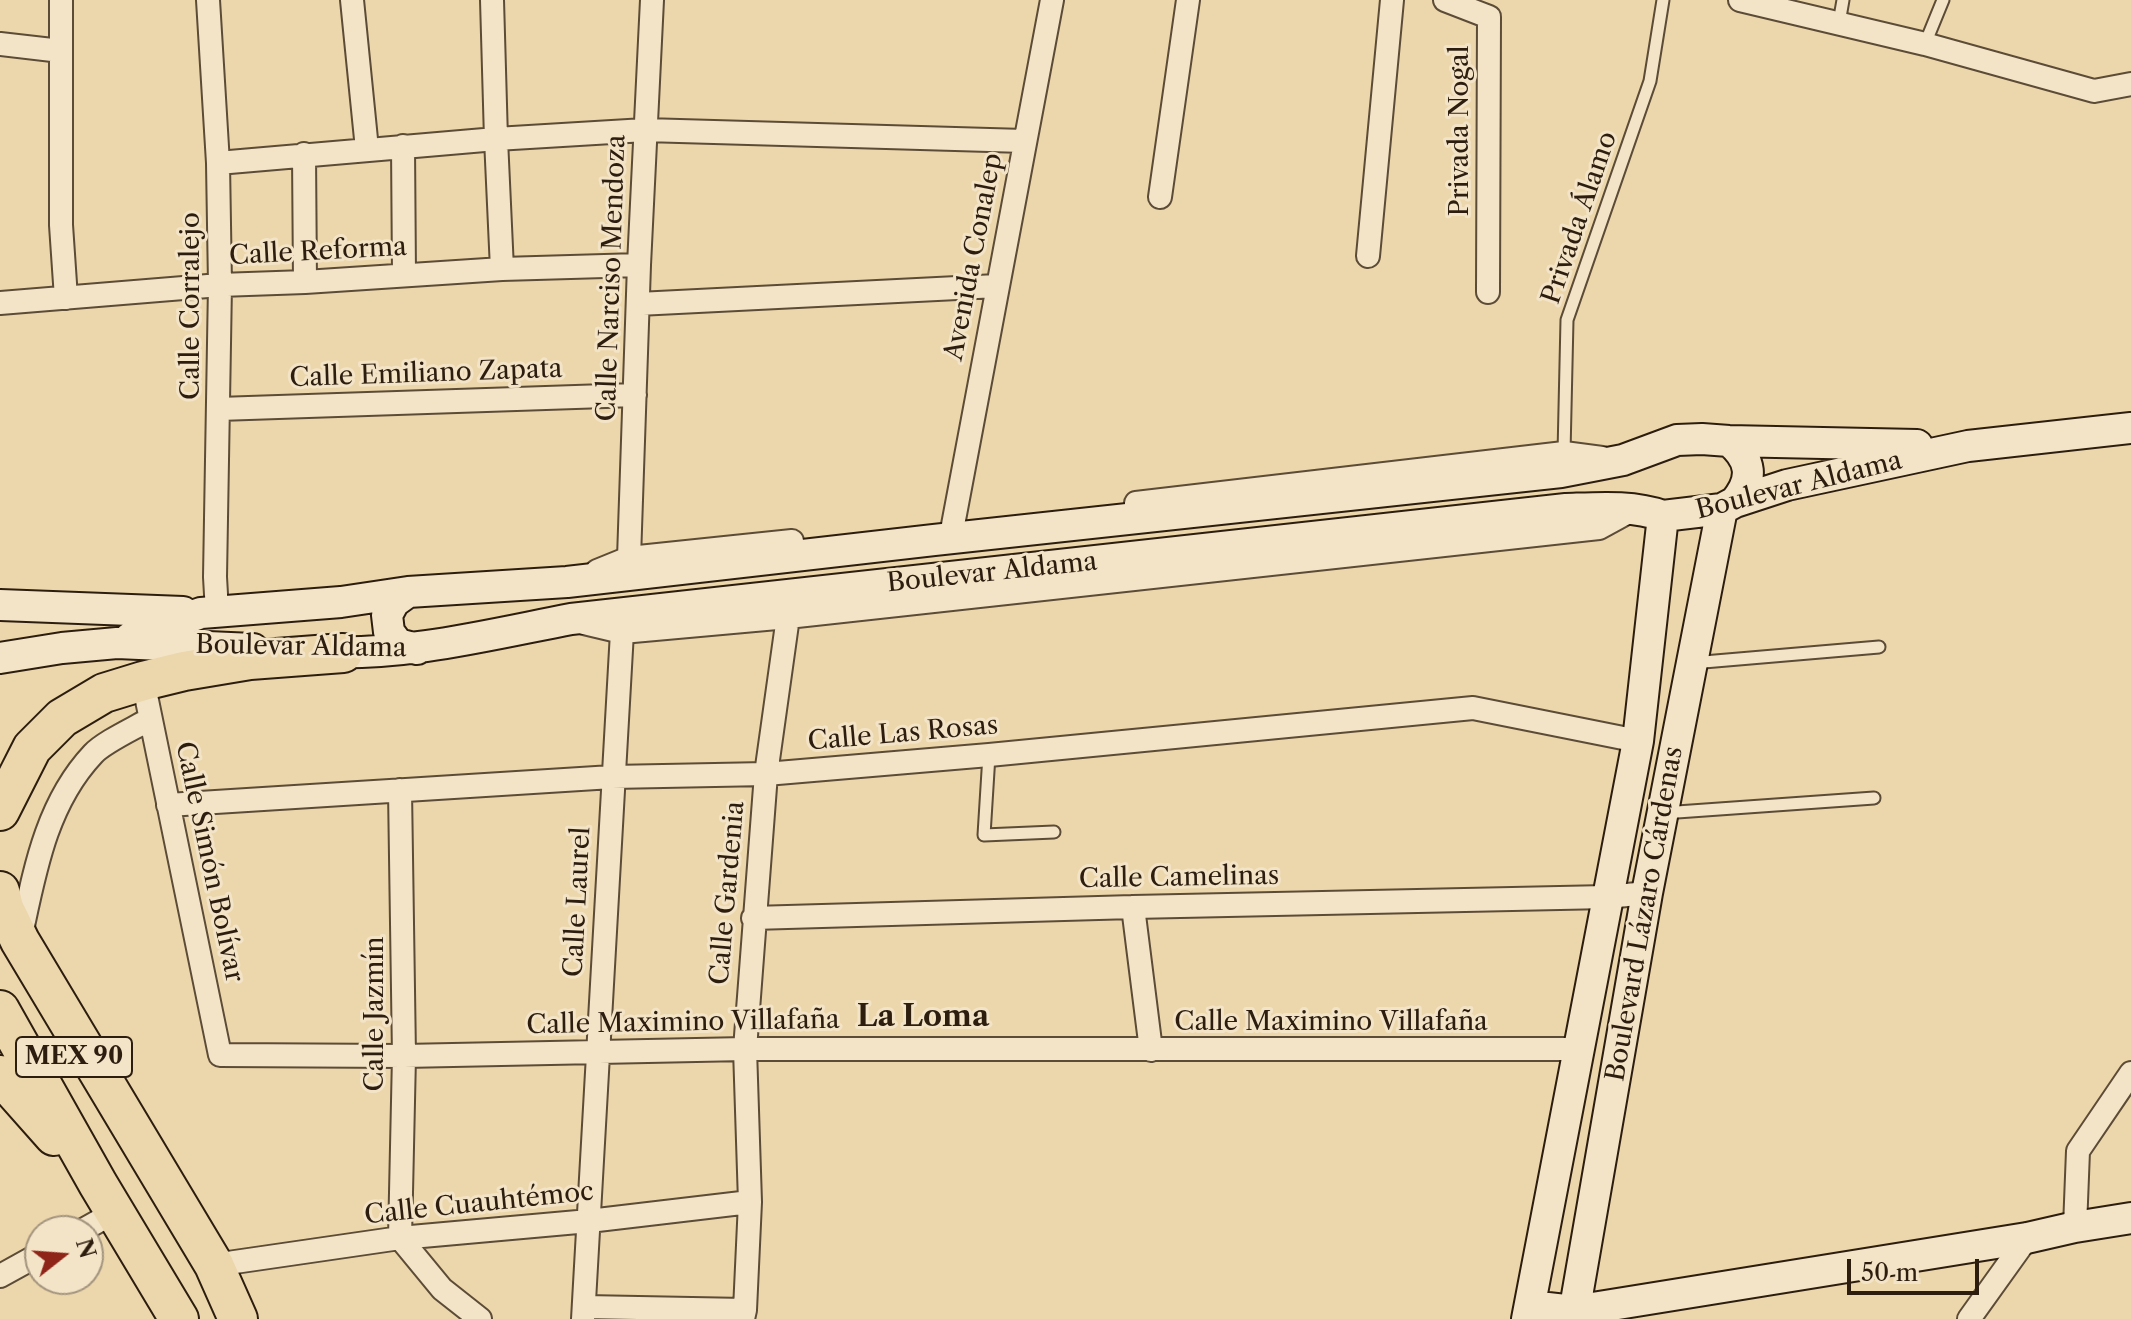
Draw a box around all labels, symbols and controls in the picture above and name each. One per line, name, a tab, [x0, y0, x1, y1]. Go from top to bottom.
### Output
street label: Privada Nogal	[1444, 45, 1476, 217]
street label: Privada Álamo	[1536, 128, 1624, 308]
street label: Calle Narciso Mendoza	[591, 134, 633, 422]
street label: Avenida Conalep	[939, 151, 1009, 363]
street label: Calle Corralejo	[175, 212, 207, 400]
street label: Calle Reforma	[228, 232, 408, 272]
street label: Calle Emiliano Zapata	[289, 354, 563, 394]
street label: Boulevar Aldama	[1693, 445, 1905, 527]
street label: Boulevar Aldama	[885, 546, 1099, 600]
street label: Boulevar Aldama	[195, 630, 407, 664]
street label: Calle Las Rosas	[807, 710, 999, 758]
street label: Calle Simón Bolívar	[168, 739, 250, 985]
street label: Boulevard Lázaro Cárdenas	[1600, 744, 1690, 1084]
street label: Calle Gardenia	[704, 800, 752, 986]
street label: Calle Laurel	[558, 826, 598, 978]
street label: Calle Camelinas	[1079, 861, 1279, 895]
street label: Calle Jazmín	[359, 936, 391, 1092]
district label: La Loma	[857, 999, 989, 1035]
street label: Calle Maximino Villafaña	[526, 1005, 840, 1041]
street label: Calle Maximino Villafaña	[1174, 1006, 1488, 1038]
road number: MEX 90	[16, 1037, 132, 1077]
street label: Calle Cuauhtémoc	[363, 1176, 595, 1232]
north arrow	[24, 1215, 104, 1295]
text: N	[70, 1235, 101, 1262]
scale bar	[1851, 1243, 1983, 1293]
text: 50 m	[1861, 1258, 1918, 1287]

